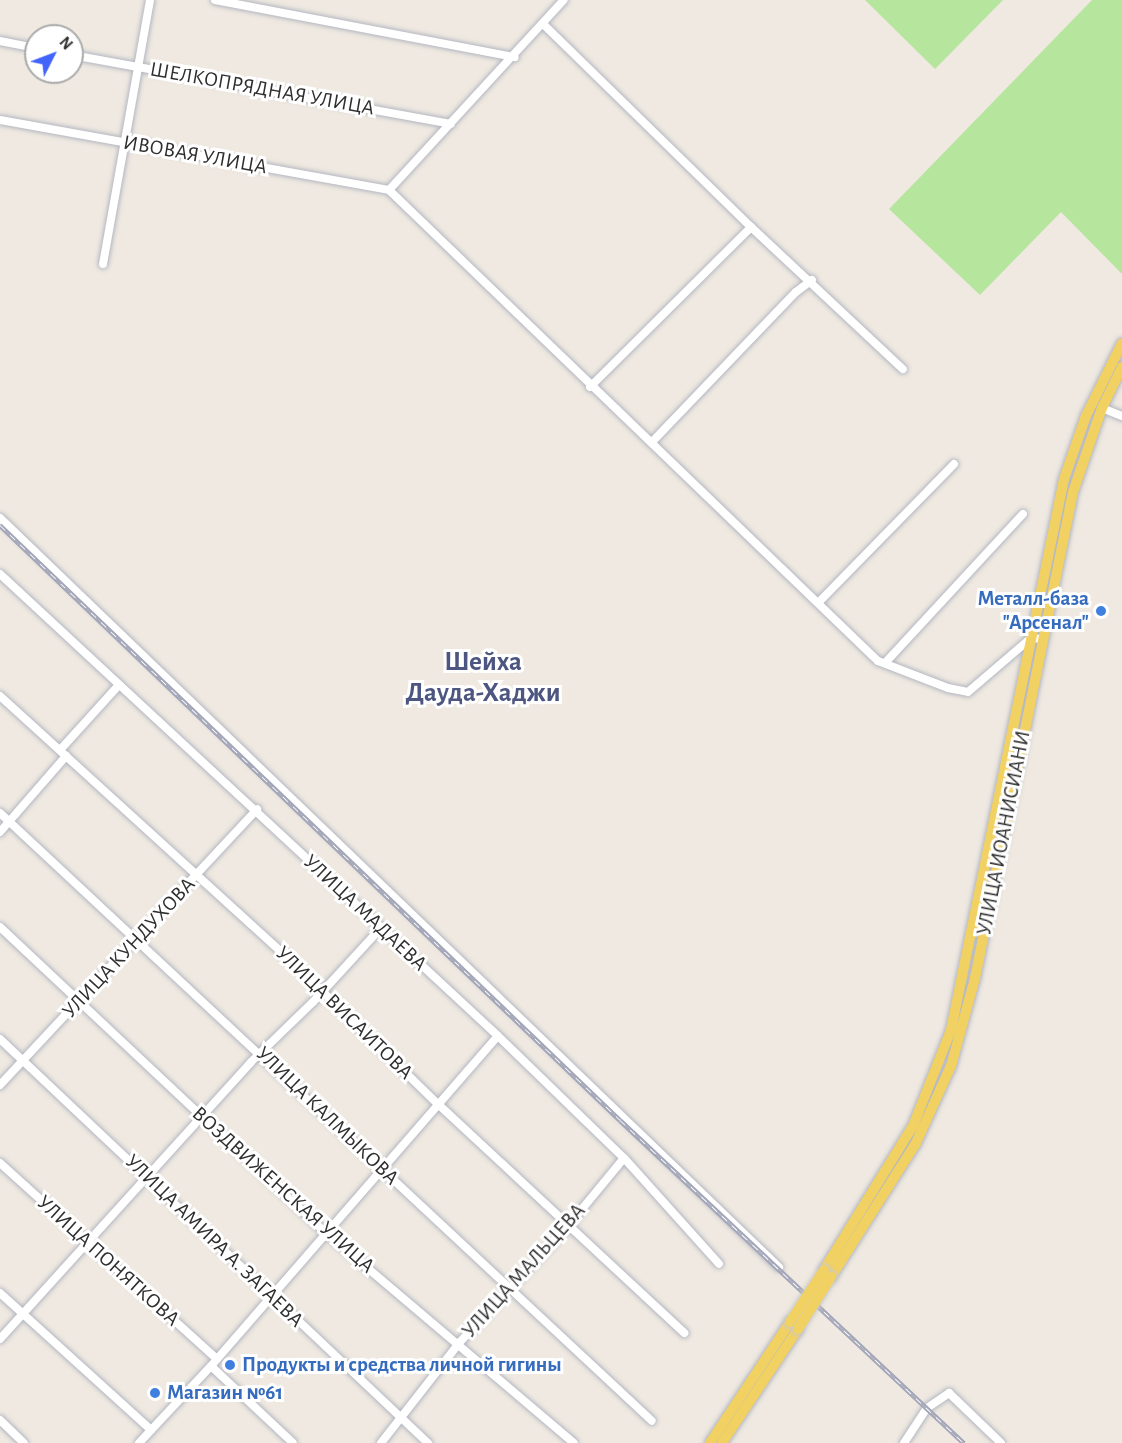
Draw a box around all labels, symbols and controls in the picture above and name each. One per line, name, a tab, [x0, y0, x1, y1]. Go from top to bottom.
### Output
north arrow	[24, 24, 84, 84]
text: N	[56, 34, 76, 53]
street label: ШЕЛКОПРЯДНАЯ УЛИЦА	[148, 57, 376, 121]
street label: ИВОВАЯ УЛИЦА	[121, 130, 269, 180]
place label: Металл-база "Арсенал"	[977, 586, 1089, 636]
marker: Металл-база "Арсенал"	[1094, 604, 1108, 618]
district label: Шейха Дауда-Хаджи	[405, 645, 561, 708]
street label: УЛИЦА ИОАНИСИАНИ	[972, 729, 1036, 937]
street label: УЛИЦА МАДАЕВА	[298, 849, 432, 977]
street label: УЛИЦА КУНДУХОВА	[57, 872, 201, 1024]
street label: УЛИЦА ВИСАИТОВА	[270, 941, 418, 1085]
street label: УЛИЦА КАЛМЫКОВА	[250, 1041, 404, 1191]
street label: ВОЗДВИЖЕНСКАЯ УЛИЦА	[187, 1101, 379, 1279]
street label: УЛИЦА АМИРА А. ЗАГАЕВА	[119, 1149, 309, 1333]
street label: УЛИЦА ПОНЯТКОВА	[32, 1190, 184, 1332]
street label: УЛИЦА МАЛЬЦЕВА	[457, 1199, 591, 1343]
place label: Продукты и средства личной гигины	[242, 1352, 562, 1378]
marker: Продукты и средства личной гигины	[223, 1358, 237, 1372]
place label: Магазин №61	[167, 1380, 283, 1406]
marker: Магазин №61	[148, 1386, 162, 1400]

